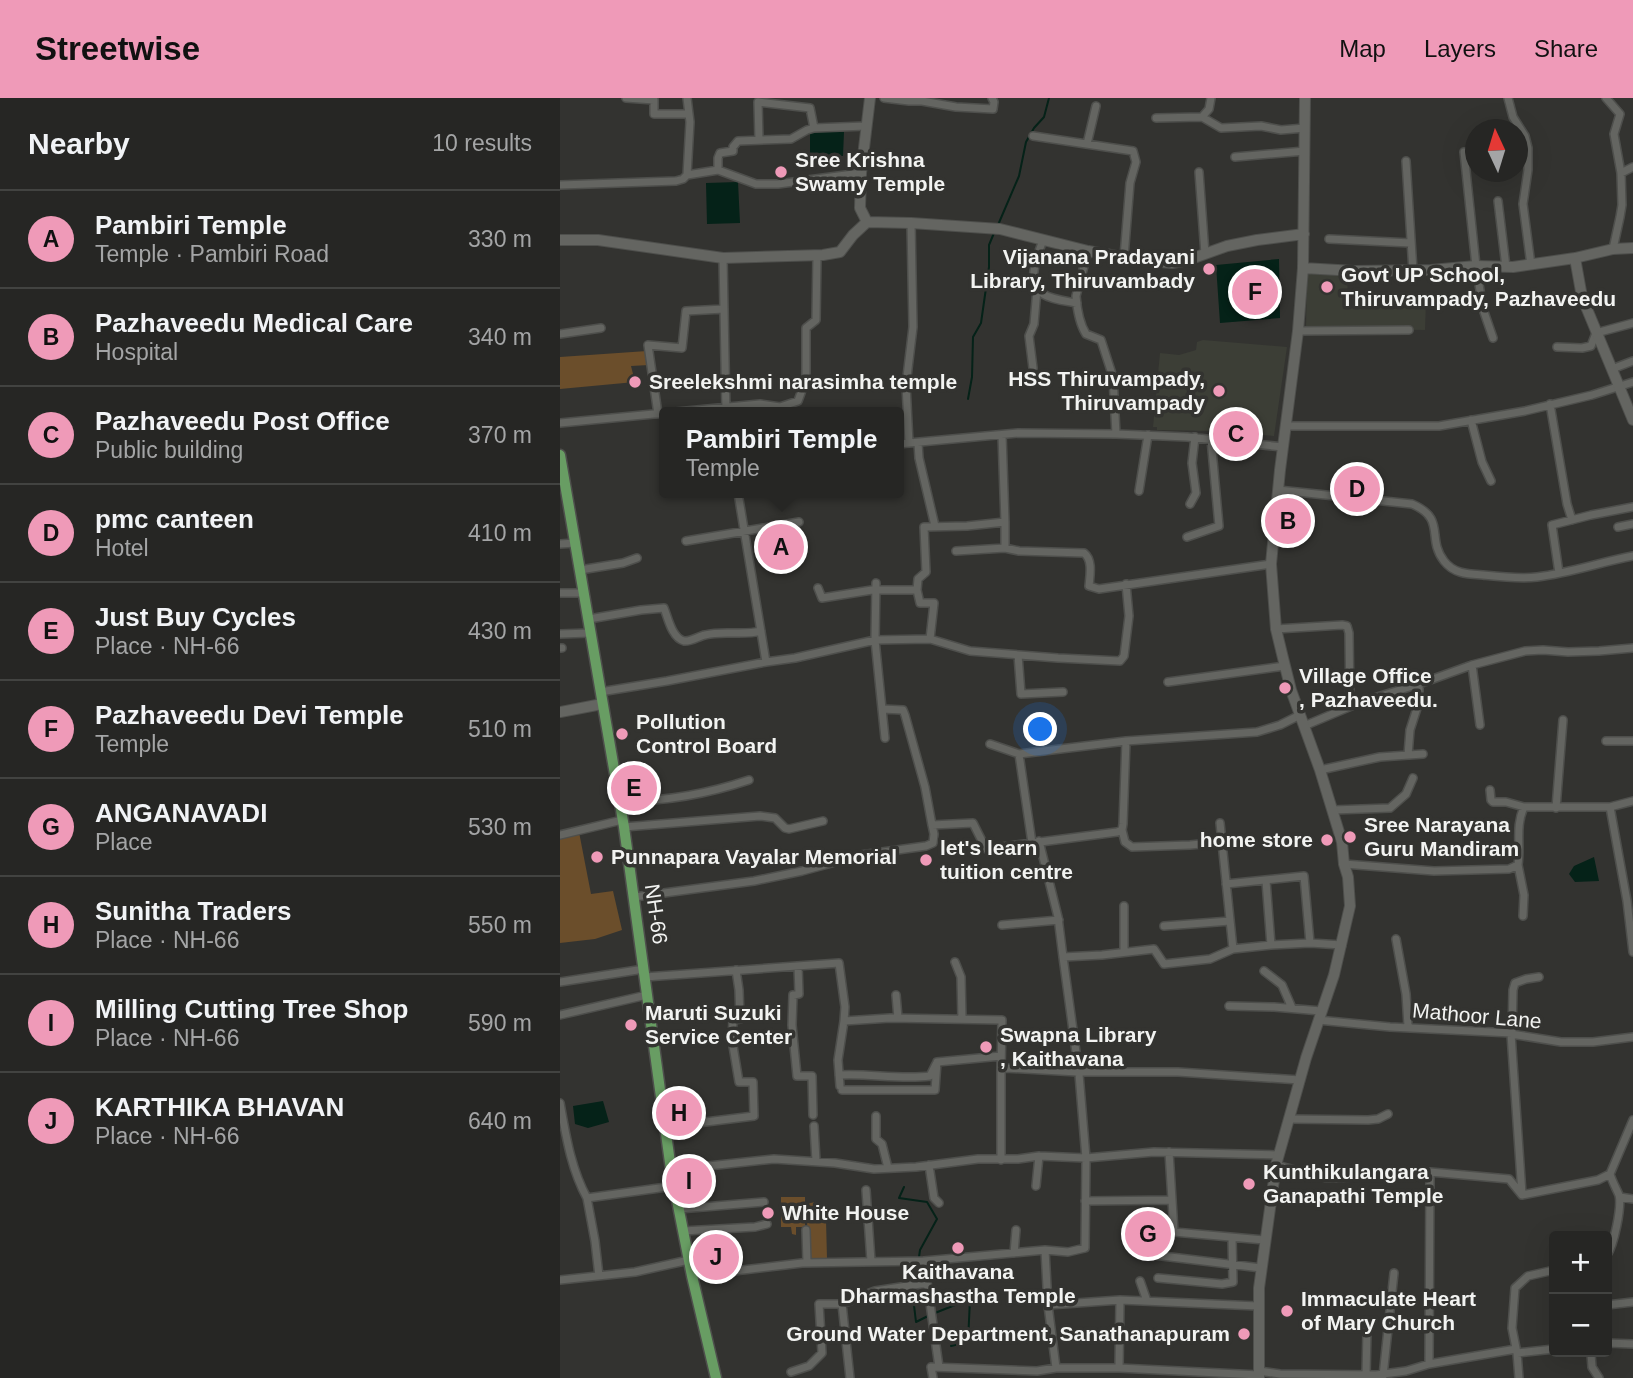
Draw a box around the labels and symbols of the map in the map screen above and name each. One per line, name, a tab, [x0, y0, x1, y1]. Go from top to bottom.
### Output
north arrow	[1465, 119, 1528, 182]
place label: Sree Krishna Swamy Temple	[795, 148, 945, 195]
marker: Sree Krishna Swamy Temple	[773, 164, 789, 180]
place label: Vijanana Pradayani Library, Thiruvambady	[970, 245, 1195, 292]
marker: Vijanana Pradayani Library, Thiruvambady	[1201, 261, 1217, 277]
place label: Govt UP School, Thiruvampady, Pazhaveedu	[1341, 263, 1616, 310]
pin: F	[1232, 266, 1278, 318]
marker: Govt UP School, Thiruvampady, Pazhaveedu	[1319, 279, 1335, 295]
place label: HSS Thiruvampady, Thiruvampady	[1008, 367, 1205, 414]
place label: Sreelekshmi narasimha temple	[649, 370, 957, 393]
marker: Sreelekshmi narasimha temple	[627, 374, 643, 390]
marker: HSS Thiruvampady, Thiruvampady	[1211, 383, 1227, 399]
pin: C	[1213, 408, 1259, 460]
pin: D	[1334, 463, 1380, 515]
pin: B	[1265, 495, 1311, 547]
pin: A	[758, 521, 804, 573]
place label: Village Office , Pazhaveedu.	[1299, 664, 1438, 711]
marker: Village Office , Pazhaveedu.	[1277, 680, 1293, 696]
place label: Pollution Control Board	[636, 710, 777, 757]
your location	[1023, 712, 1057, 746]
marker: Pollution Control Board	[614, 726, 630, 742]
pin: E	[611, 762, 657, 814]
place label: Sree Narayana Guru Mandiram	[1364, 813, 1519, 860]
place label: home store	[1200, 828, 1313, 851]
marker: Sree Narayana Guru Mandiram	[1342, 829, 1358, 845]
marker: home store	[1319, 832, 1335, 848]
place label: let's learn tuition centre	[940, 836, 1073, 883]
place label: Punnapara Vayalar Memorial	[611, 845, 897, 868]
marker: Punnapara Vayalar Memorial	[589, 849, 605, 865]
marker: let's learn tuition centre	[918, 852, 934, 868]
street label: NH-66	[641, 882, 672, 946]
street label: Mathoor Lane	[1411, 998, 1543, 1033]
place label: Maruti Suzuki Service Center	[645, 1001, 792, 1048]
marker: Maruti Suzuki Service Center	[623, 1017, 639, 1033]
place label: Swapna Library , Kaithavana	[1000, 1023, 1157, 1070]
marker: Swapna Library , Kaithavana	[978, 1039, 994, 1055]
pin: H	[656, 1087, 702, 1139]
pin: I	[666, 1155, 712, 1207]
place label: Kunthikulangara Ganapathi Temple	[1263, 1160, 1443, 1207]
marker: Kunthikulangara Ganapathi Temple	[1241, 1176, 1257, 1192]
place label: White House	[782, 1201, 909, 1224]
marker: White House	[760, 1205, 776, 1221]
pin: G	[1125, 1208, 1171, 1260]
pin: J	[693, 1231, 739, 1283]
marker: Kaithavana Dharmashastha Temple	[950, 1240, 966, 1256]
place label: Kaithavana Dharmashastha Temple	[840, 1260, 1076, 1307]
place label: Immaculate Heart of Mary Church	[1301, 1287, 1476, 1334]
marker: Immaculate Heart of Mary Church	[1279, 1303, 1295, 1319]
place label: Ground Water Department, Sanathanapuram	[786, 1322, 1230, 1345]
marker: Ground Water Department, Sanathanapuram	[1236, 1326, 1252, 1342]

